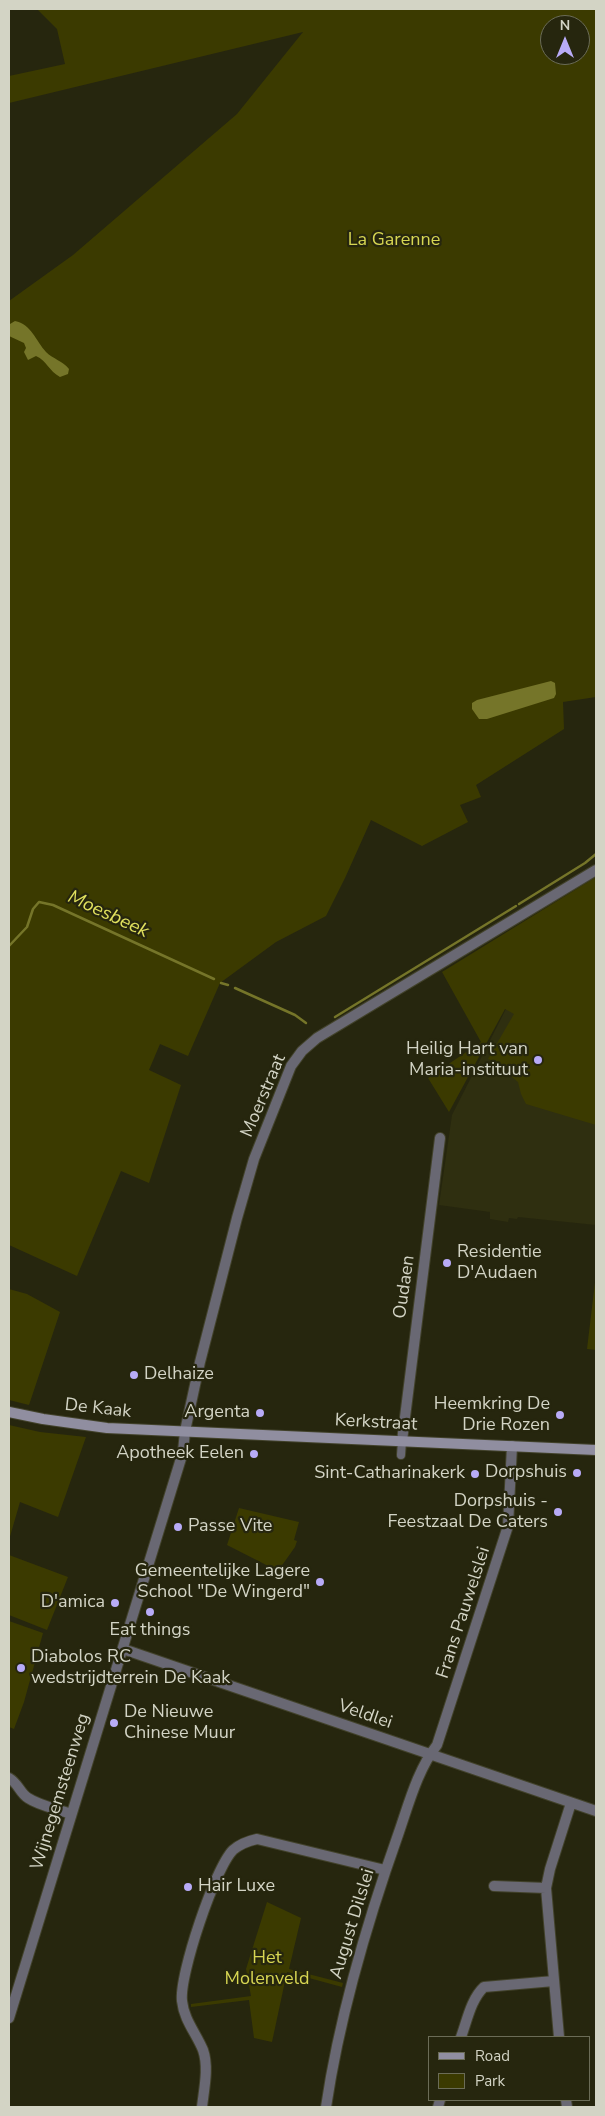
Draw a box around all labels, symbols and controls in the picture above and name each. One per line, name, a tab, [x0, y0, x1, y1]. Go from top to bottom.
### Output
north arrow	[540, 15, 590, 65]
text: N	[560, 16, 570, 35]
park label: La Garenne	[348, 230, 440, 252]
water label: Moesbeek	[64, 886, 152, 944]
place label: Heilig Hart van Maria-instituut	[406, 1039, 528, 1082]
street label: Moerstraat	[237, 1051, 291, 1141]
marker: Heilig Hart van Maria-instituut	[532, 1054, 544, 1066]
place label: Residentie D'Audaen	[457, 1242, 542, 1284]
street label: Oudaen	[390, 1254, 420, 1320]
marker: Residentie D'Audaen	[441, 1257, 453, 1269]
place label: Delhaize	[144, 1364, 214, 1386]
marker: Delhaize	[128, 1369, 140, 1381]
place label: Heemkring De Drie Rozen	[434, 1394, 550, 1436]
street label: De Kaak	[64, 1395, 132, 1423]
place label: Argenta	[184, 1402, 250, 1424]
marker: Argenta	[254, 1407, 266, 1419]
marker: Heemkring De Drie Rozen	[554, 1409, 566, 1421]
street label: Kerkstraat	[334, 1410, 418, 1436]
place label: Apotheek Eelen	[116, 1443, 244, 1465]
marker: Apotheek Eelen	[248, 1448, 260, 1460]
place label: Dorpshuis	[485, 1462, 567, 1484]
place label: Sint-Catharinakerk	[314, 1463, 465, 1485]
marker: Dorpshuis	[571, 1467, 583, 1479]
marker: Sint-Catharinakerk	[469, 1468, 481, 1480]
place label: Dorpshuis - Feestzaal De Caters	[387, 1491, 548, 1534]
marker: Dorpshuis - Feestzaal De Caters	[552, 1506, 564, 1518]
place label: Passe Vite	[188, 1516, 272, 1538]
marker: Passe Vite	[172, 1521, 184, 1533]
street label: Frans Pauwelslei	[433, 1544, 495, 1682]
place label: Gemeentelijke Lagere School "De Wingerd"	[135, 1561, 310, 1604]
marker: Gemeentelijke Lagere School "De Wingerd"	[314, 1576, 326, 1588]
place label: D'amica	[41, 1592, 105, 1614]
marker: D'amica	[109, 1597, 121, 1609]
marker: Eat things	[144, 1606, 156, 1618]
place label: Eat things	[110, 1620, 190, 1642]
place label: Diabolos RC wedstrijdterrein De Kaak	[31, 1647, 230, 1690]
marker: Diabolos RC wedstrijdterrein De Kaak	[15, 1662, 27, 1674]
street label: Veldlei	[335, 1696, 395, 1734]
place label: De Nieuwe Chinese Muur	[124, 1702, 235, 1745]
street label: Wijnegemsteenweg	[27, 1711, 95, 1873]
marker: De Nieuwe Chinese Muur	[108, 1717, 120, 1729]
street label: August Dilslei	[326, 1866, 380, 1982]
place label: Hair Luxe	[198, 1876, 275, 1898]
marker: Hair Luxe	[182, 1881, 194, 1893]
park label: Het Molenveld	[225, 1948, 309, 1990]
legend	[428, 2036, 590, 2101]
text: Road	[475, 2046, 510, 2066]
text: Park	[475, 2071, 505, 2091]

